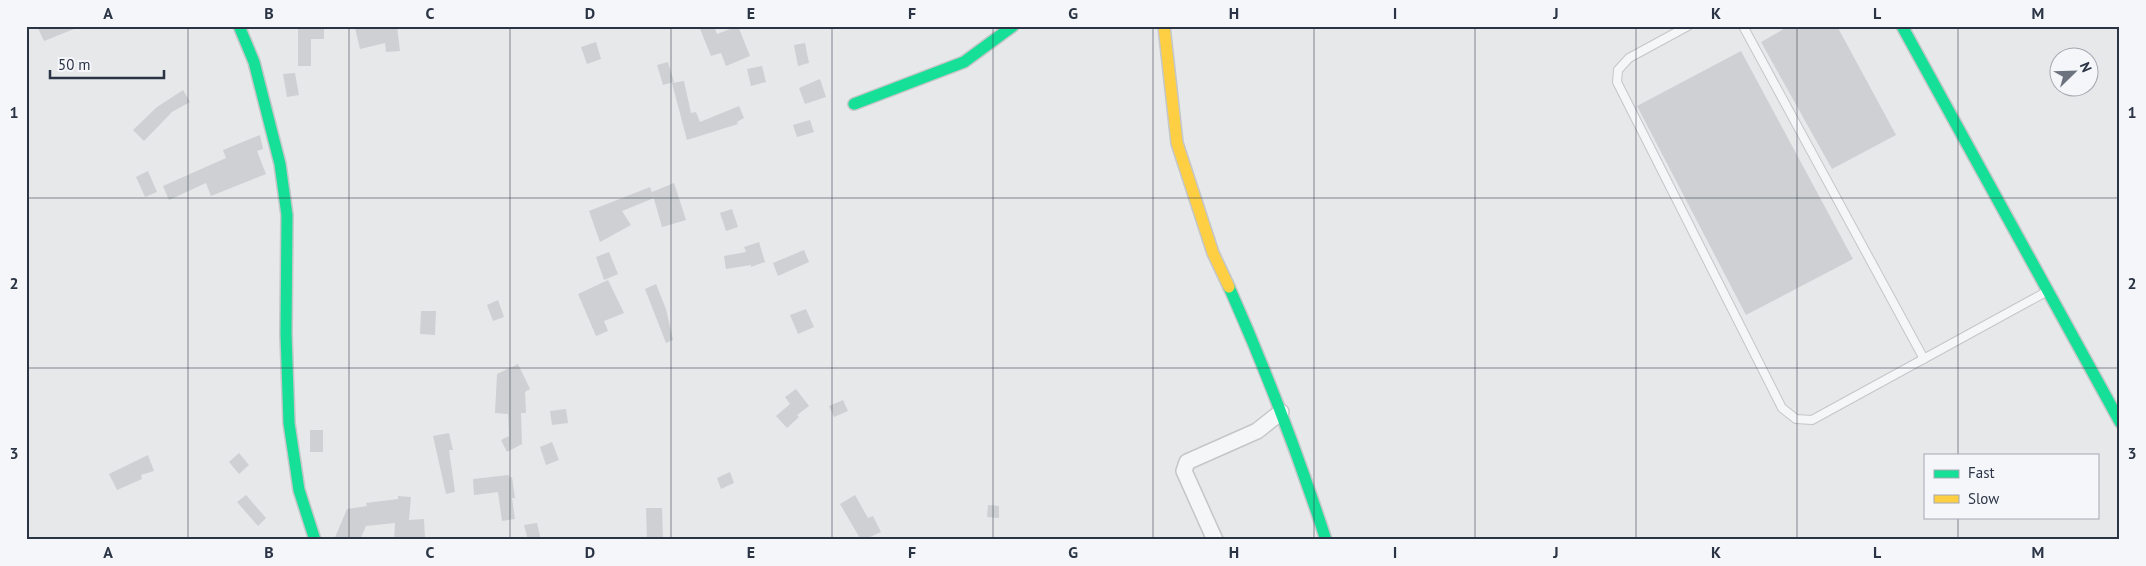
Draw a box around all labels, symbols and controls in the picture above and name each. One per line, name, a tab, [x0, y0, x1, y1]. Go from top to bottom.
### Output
text: A	[103, 3, 113, 23]
text: B	[264, 3, 274, 23]
text: C	[426, 3, 435, 23]
text: D	[585, 3, 595, 23]
text: E	[747, 3, 755, 23]
text: F	[908, 3, 916, 23]
text: G	[1068, 3, 1078, 23]
text: H	[1229, 3, 1239, 23]
text: I	[1393, 3, 1397, 23]
text: J	[1552, 3, 1559, 23]
text: K	[1711, 3, 1721, 23]
text: L	[1873, 3, 1882, 23]
text: M	[2032, 3, 2044, 23]
scale bar	[50, 48, 164, 80]
north arrow	[2048, 48, 2098, 98]
text: 50 m	[58, 55, 91, 74]
text: N	[2076, 59, 2096, 75]
text: 1	[9, 102, 19, 122]
text: 1	[2127, 102, 2137, 122]
text: 2	[9, 273, 19, 293]
text: 2	[2127, 273, 2137, 293]
text: 3	[9, 443, 19, 463]
text: 3	[2127, 443, 2137, 463]
legend	[1924, 454, 2098, 518]
text: Fast	[1968, 463, 1995, 482]
text: Slow	[1968, 489, 1999, 508]
text: A	[103, 542, 113, 562]
text: B	[264, 542, 274, 562]
text: C	[426, 542, 435, 562]
text: D	[585, 542, 595, 562]
text: E	[747, 542, 755, 562]
text: F	[908, 542, 916, 562]
text: G	[1068, 542, 1078, 562]
text: H	[1229, 542, 1239, 562]
text: I	[1393, 542, 1397, 562]
text: J	[1552, 542, 1559, 562]
text: K	[1711, 542, 1721, 562]
text: L	[1873, 542, 1882, 562]
text: M	[2032, 542, 2044, 562]

